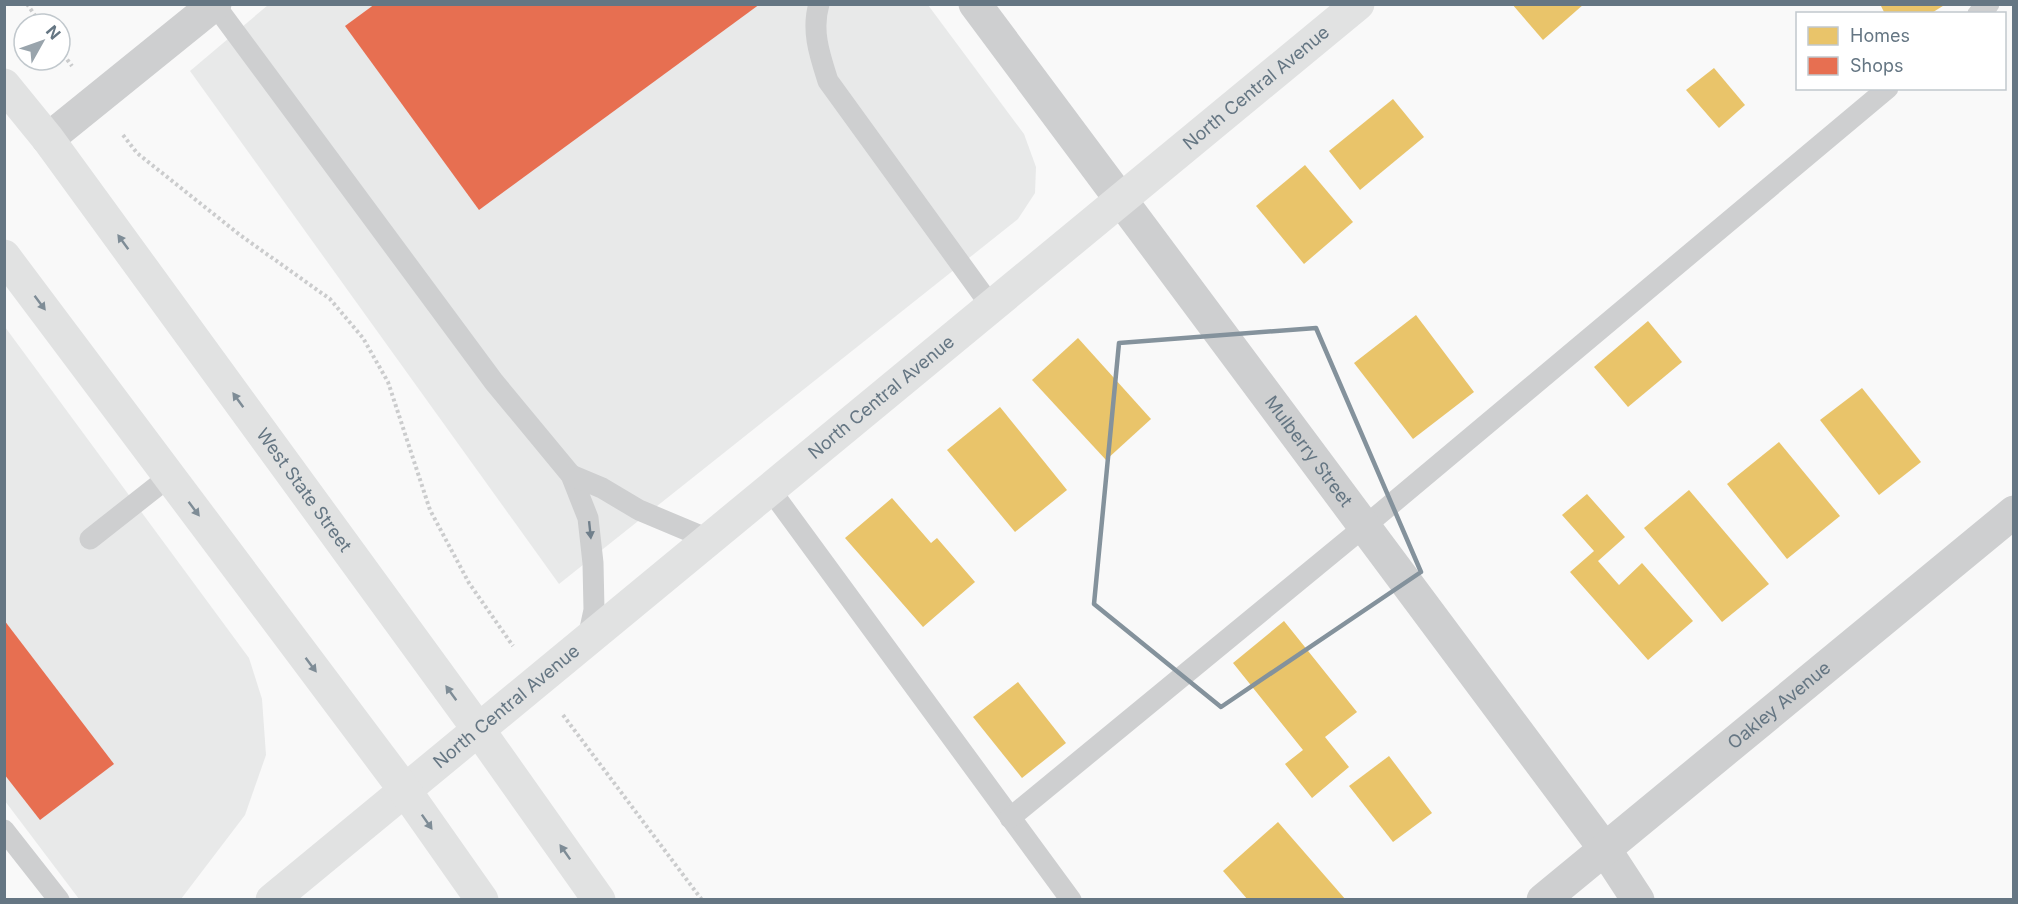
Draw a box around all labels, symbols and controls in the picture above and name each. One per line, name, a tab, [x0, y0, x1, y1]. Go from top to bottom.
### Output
north arrow	[12, 12, 72, 72]
legend	[1796, 12, 2006, 90]
text: N	[42, 21, 65, 43]
street label: North Central Avenue	[1179, 21, 1333, 154]
text: Homes	[1850, 25, 1910, 46]
text: Shops	[1850, 55, 1904, 76]
one-way arrow	[117, 235, 129, 251]
one-way arrow	[33, 295, 46, 311]
street label: North Central Avenue	[804, 331, 958, 463]
one-way arrow	[232, 392, 244, 407]
street label: Mulberry Street	[1261, 392, 1357, 511]
street label: West State Street	[252, 424, 356, 556]
one-way arrow	[188, 502, 200, 517]
one-way arrow	[585, 520, 594, 539]
street label: North Central Avenue	[429, 640, 583, 772]
street label: Oakley Avenue	[1723, 657, 1834, 753]
one-way arrow	[305, 658, 317, 673]
one-way arrow	[446, 686, 458, 701]
one-way arrow	[421, 814, 433, 830]
one-way arrow	[559, 844, 571, 860]

